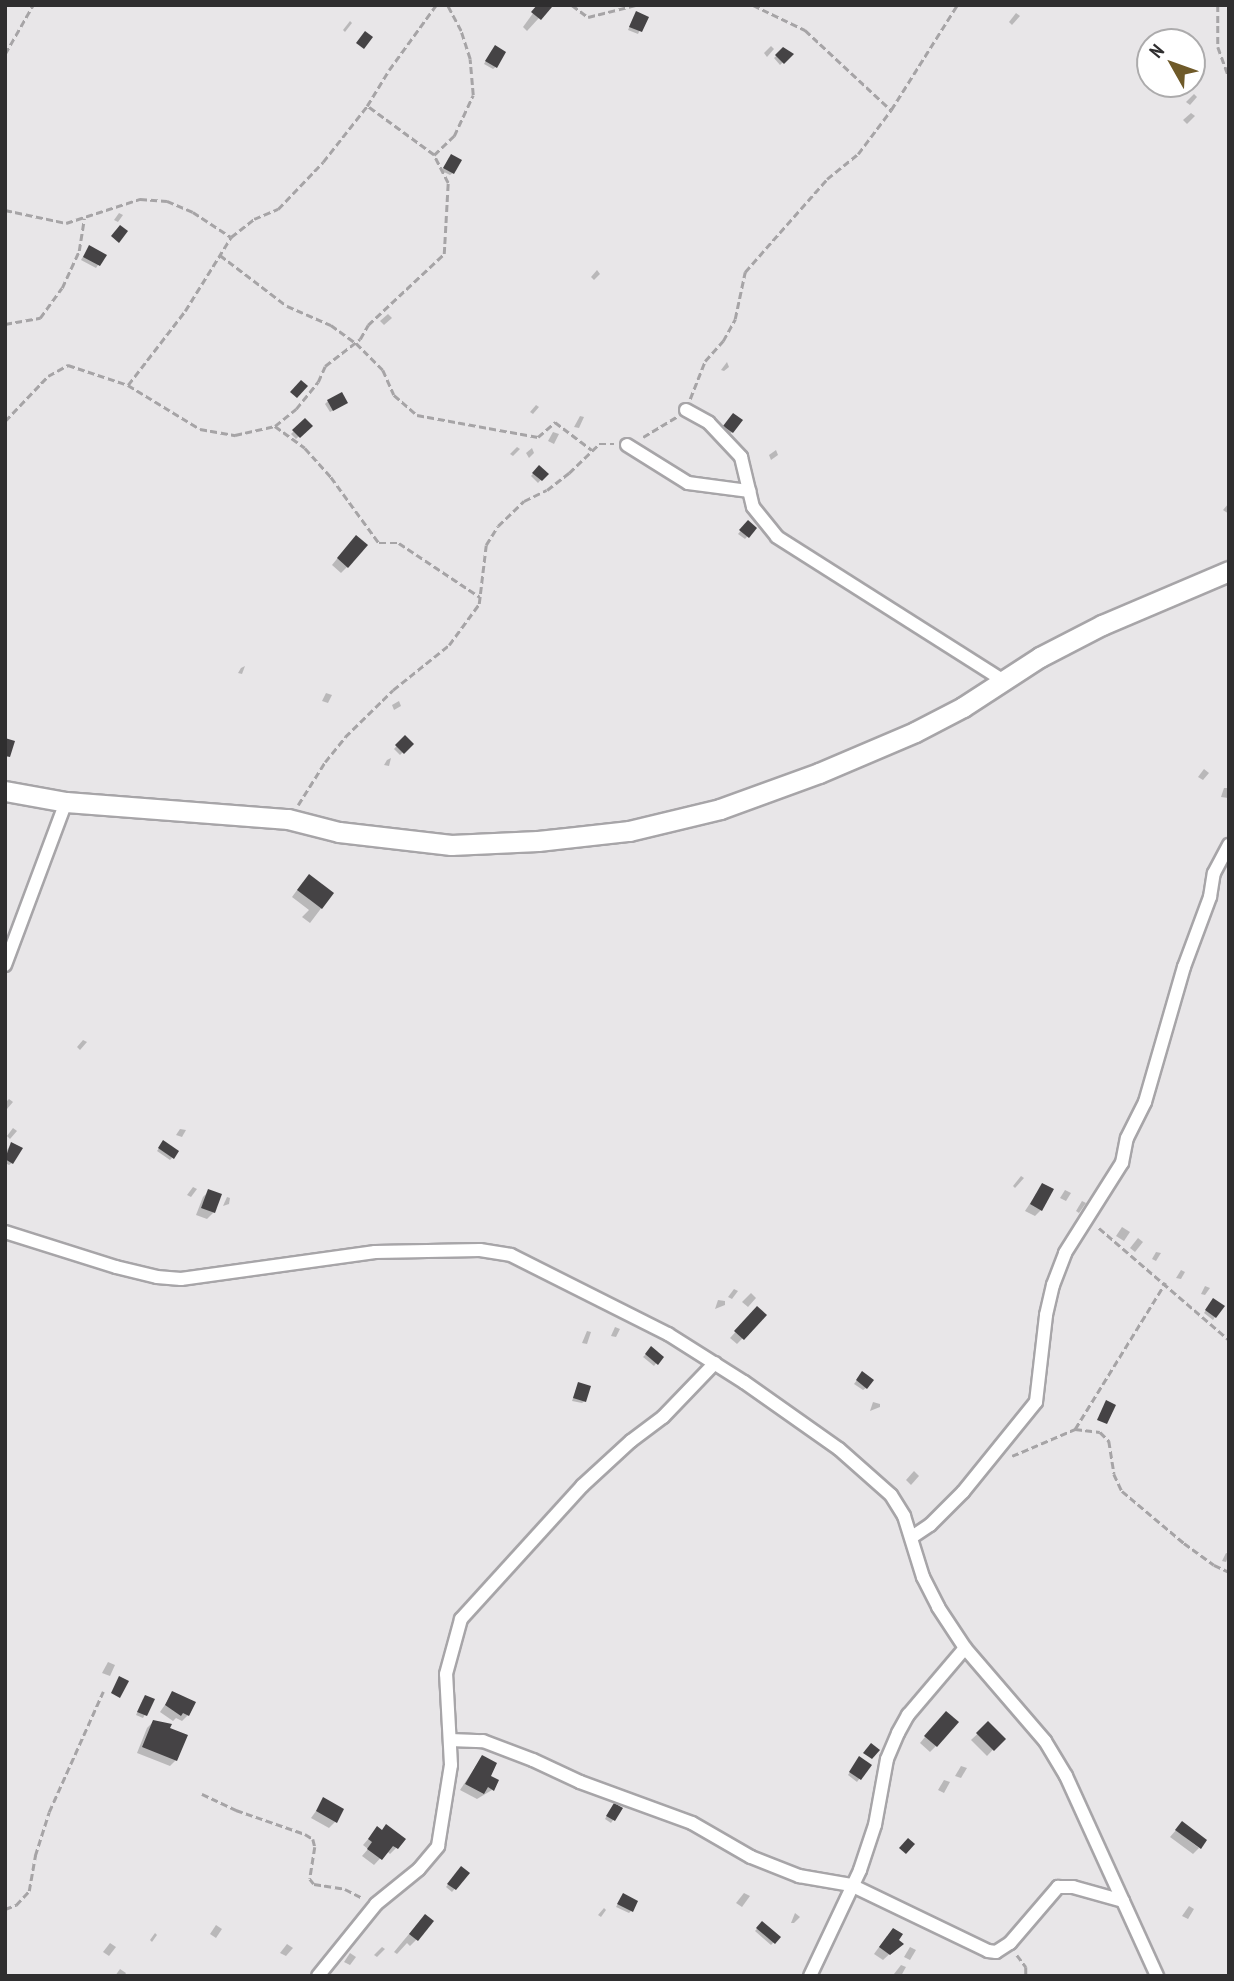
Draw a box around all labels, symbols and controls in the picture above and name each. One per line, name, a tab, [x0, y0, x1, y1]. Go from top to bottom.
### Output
north arrow	[1136, 28, 1206, 98]
text: N	[1144, 39, 1169, 62]

